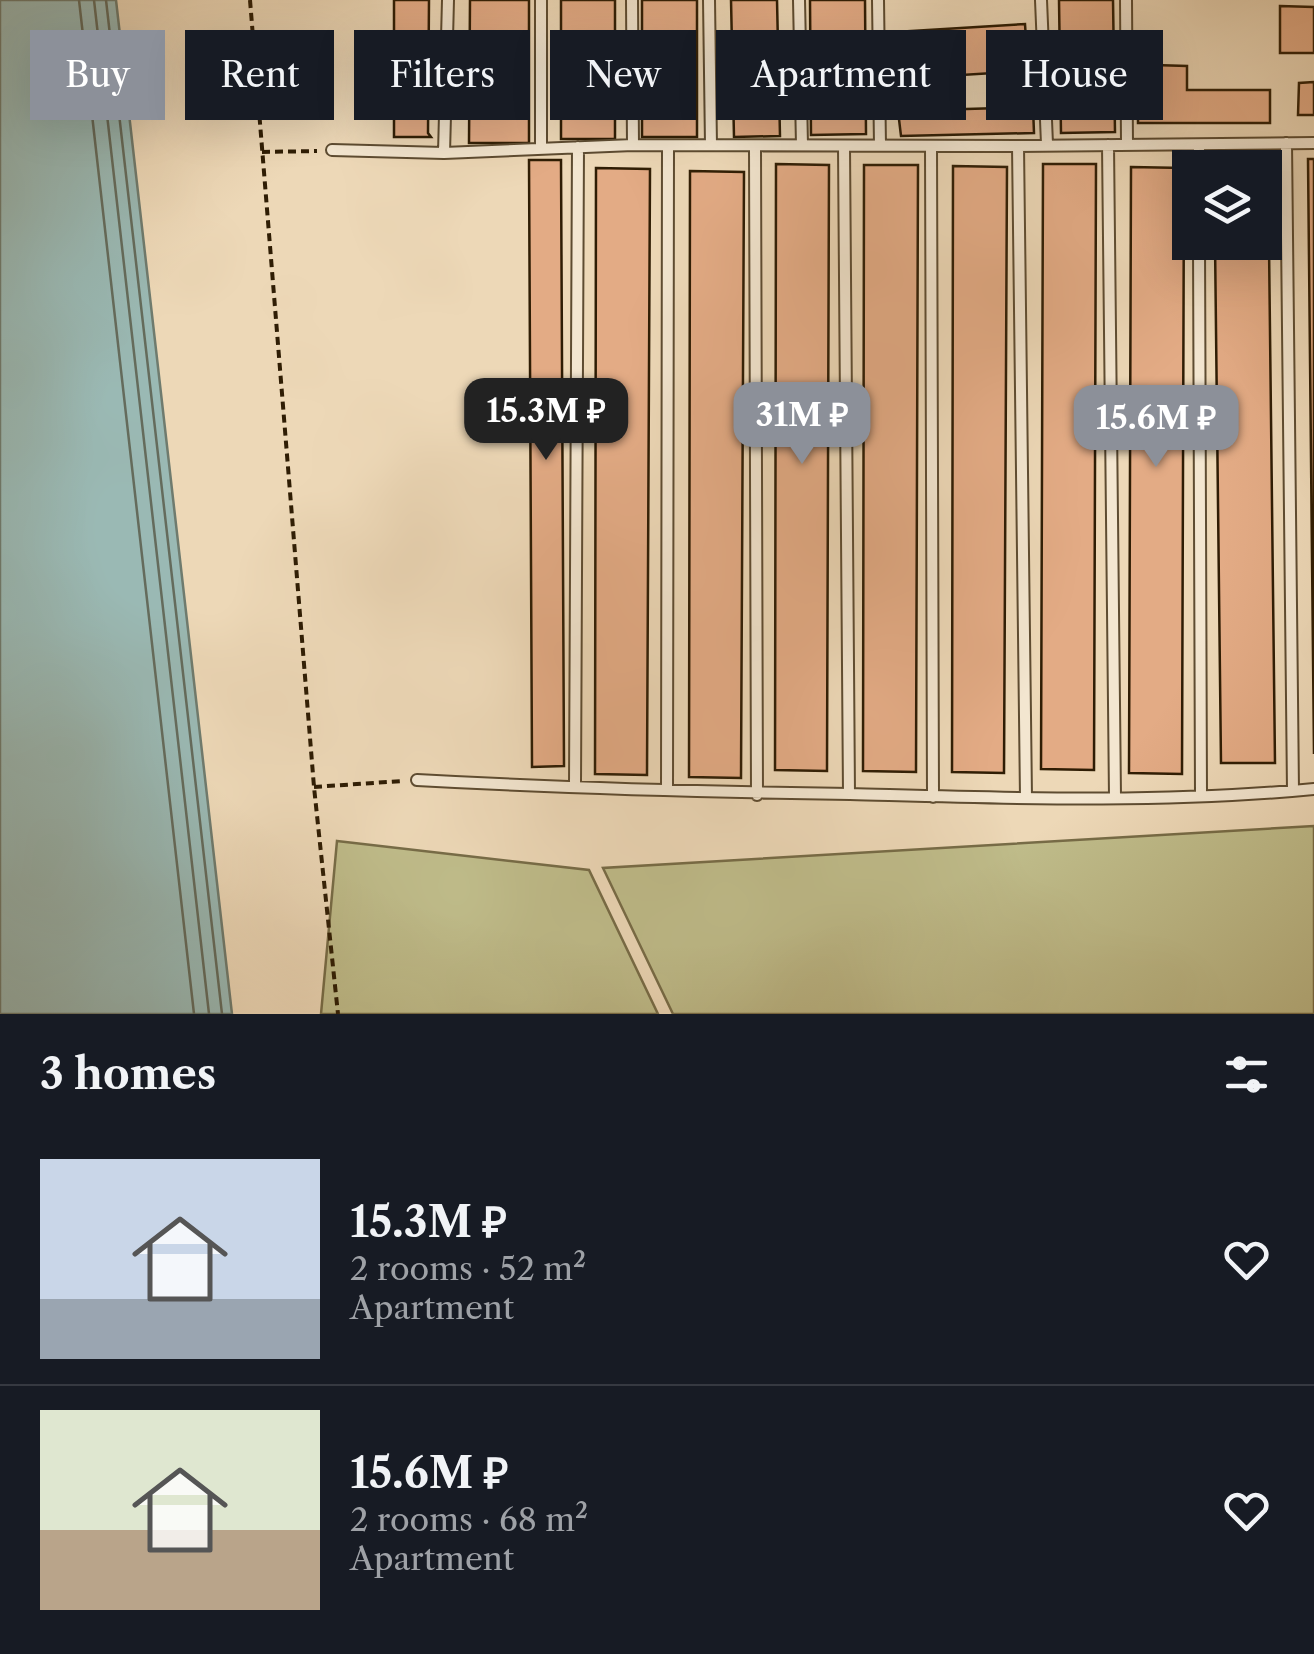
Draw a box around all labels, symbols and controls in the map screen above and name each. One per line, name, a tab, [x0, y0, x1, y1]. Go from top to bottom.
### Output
chip: Buy	[30, 30, 165, 120]
chip: Rent	[185, 30, 334, 120]
chip: Filters	[354, 30, 530, 120]
chip: New	[550, 30, 696, 120]
chip: Apartment	[716, 30, 966, 120]
chip: House	[986, 30, 1163, 120]
map controls	[1172, 150, 1282, 260]
button: layers	[1172, 150, 1282, 260]
pin: 15.3M ₽	[454, 378, 638, 463]
pin: 31M ₽	[732, 382, 872, 467]
pin: 15.6M ₽	[1064, 385, 1248, 470]
text: 15.3M ₽	[486, 391, 606, 430]
text: 31M ₽	[755, 395, 849, 434]
text: 15.6M ₽	[1096, 398, 1216, 437]
icon: filters	[1219, 1047, 1274, 1102]
text: 3 homes	[40, 1048, 216, 1100]
text: 15.3M ₽	[350, 1196, 507, 1248]
icon: home	[120, 1199, 240, 1319]
icon: heart	[1219, 1232, 1274, 1287]
text: 2 rooms · 52 m²	[350, 1249, 586, 1288]
text: Apartment	[350, 1288, 514, 1327]
text: 15.6M ₽	[350, 1447, 508, 1499]
icon: home	[120, 1450, 240, 1570]
icon: heart	[1219, 1483, 1274, 1538]
text: 2 rooms · 68 m²	[350, 1500, 588, 1539]
text: Apartment	[350, 1539, 514, 1578]

